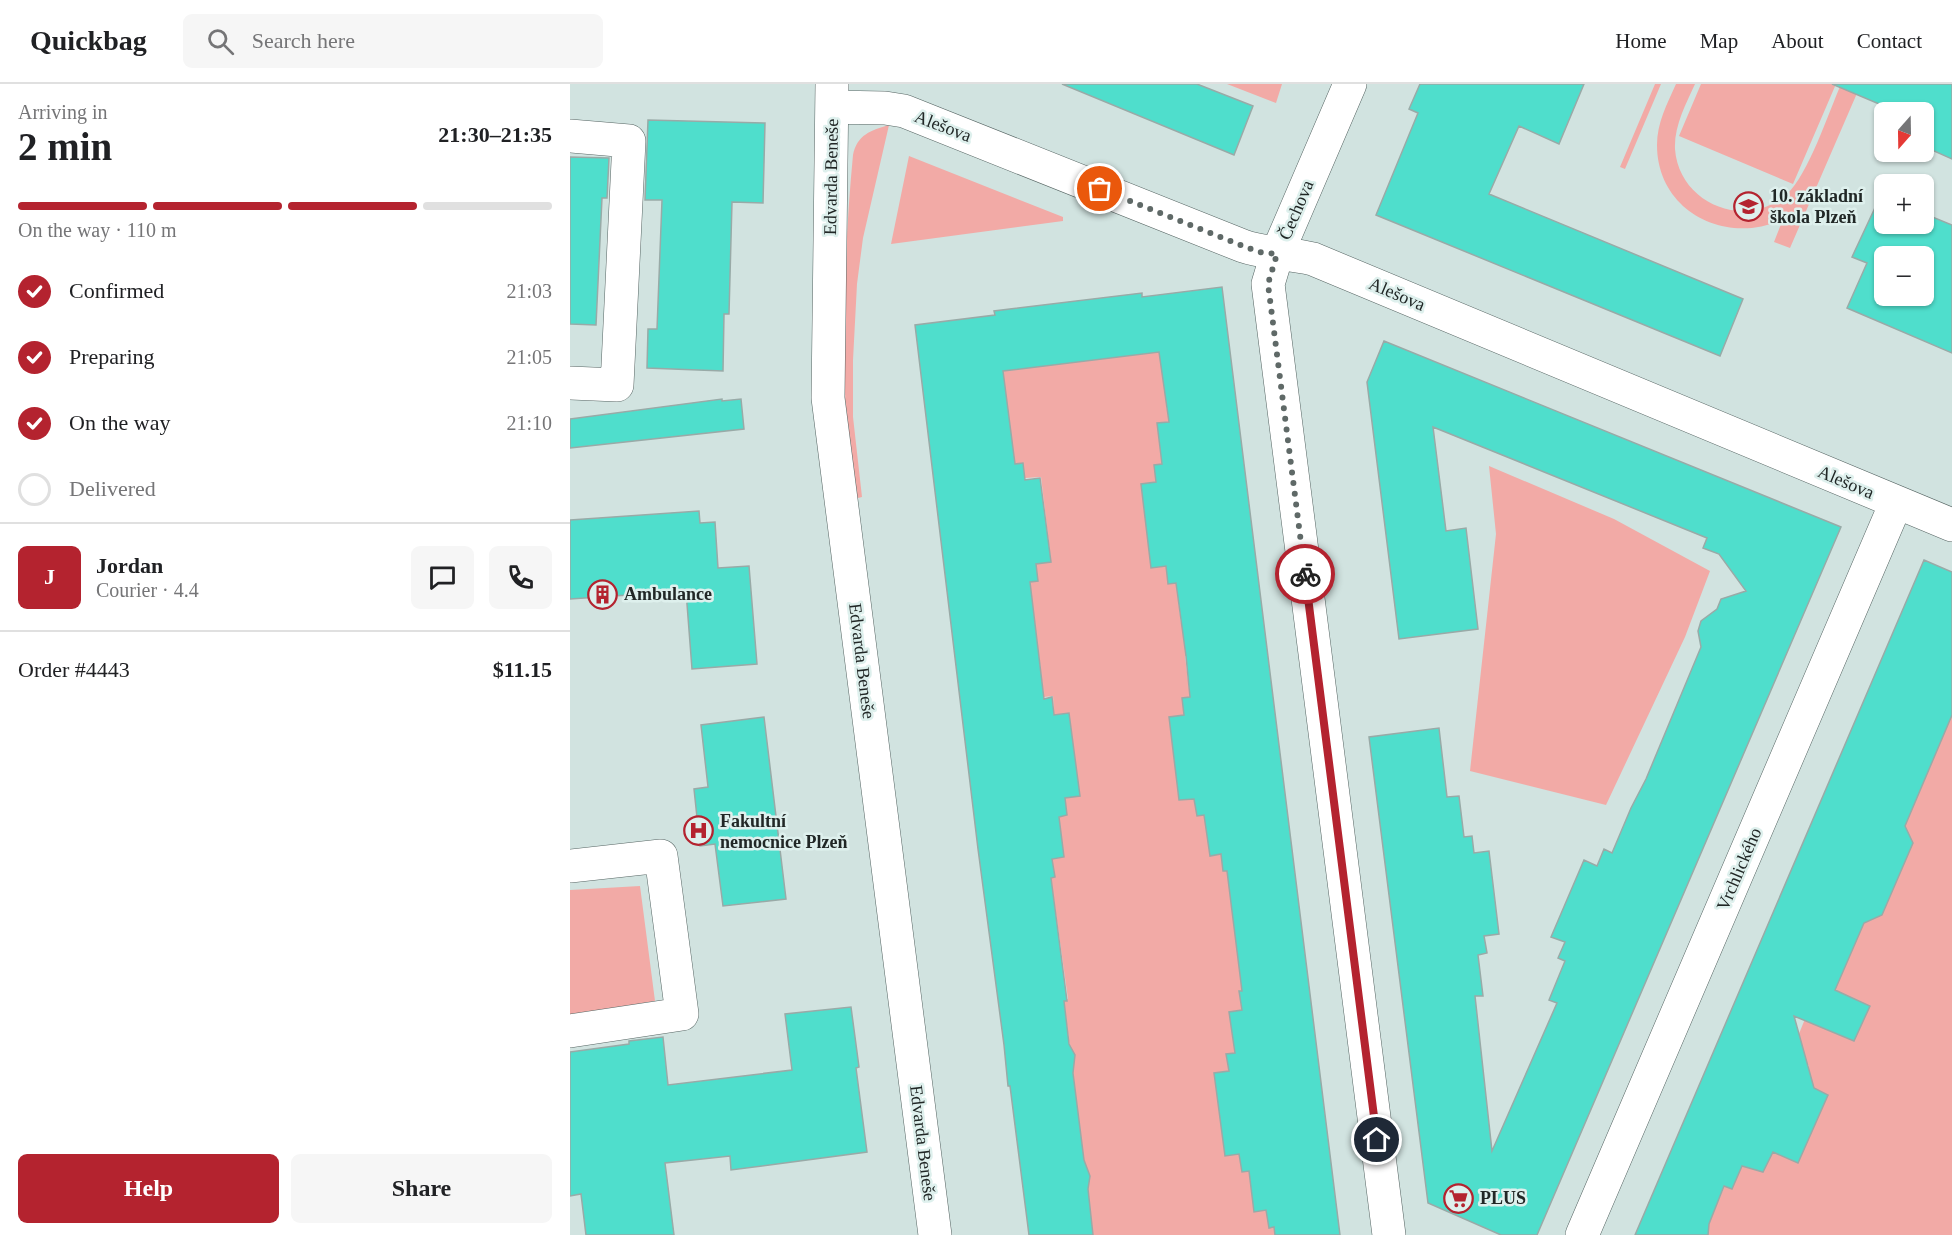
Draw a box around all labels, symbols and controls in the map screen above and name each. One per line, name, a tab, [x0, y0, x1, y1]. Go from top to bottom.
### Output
search box	[183, 14, 603, 68]
text: Quickbag	[30, 25, 147, 56]
icon: search	[204, 25, 237, 58]
text: Search here	[252, 28, 355, 53]
text: Home	[1615, 29, 1667, 53]
text: Map	[1700, 29, 1738, 53]
text: About	[1771, 29, 1824, 53]
text: Contact	[1857, 29, 1922, 53]
text: Arriving in	[18, 101, 107, 123]
north arrow	[1874, 102, 1934, 162]
map controls	[1874, 102, 1934, 306]
street label: Alešova	[912, 106, 974, 146]
street label: Edvarda Beneše	[820, 119, 842, 235]
text: 21:30–21:35	[438, 122, 552, 147]
text: 2 min	[18, 125, 112, 168]
pin	[1074, 163, 1125, 214]
icon: bag	[1083, 172, 1116, 205]
button: +	[1874, 174, 1934, 234]
street label: Čechova	[1274, 177, 1318, 243]
place label: 10. základní škola Plzeň	[1770, 186, 1864, 227]
school or university icon: 10. základní škola Plzeň	[1733, 190, 1765, 222]
text: On the way · 110 m	[18, 219, 177, 241]
button: −	[1874, 246, 1934, 306]
street label: Alešova	[1366, 273, 1428, 315]
icon: check	[18, 275, 51, 308]
text: Confirmed	[69, 278, 164, 303]
text: 21:03	[506, 280, 552, 302]
icon: check	[18, 341, 51, 374]
text: Preparing	[69, 344, 155, 369]
text: 21:05	[506, 346, 552, 368]
icon: check	[18, 407, 51, 440]
text: On the way	[69, 410, 170, 435]
text: 21:10	[506, 412, 552, 434]
street label: Alešova	[1815, 461, 1877, 503]
text: Delivered	[69, 476, 156, 501]
courier	[1275, 544, 1335, 604]
button: chat	[411, 546, 474, 609]
button: phone	[489, 546, 552, 609]
text: Jordan	[96, 553, 163, 578]
icon: bike	[1289, 558, 1322, 591]
text: J	[44, 564, 55, 589]
building icon: Ambulance	[587, 578, 619, 610]
text: Courier · 4.4	[96, 579, 199, 601]
place label: Ambulance	[624, 584, 712, 604]
street label: Edvarda Beneše	[845, 602, 879, 720]
text: Order #4443	[18, 657, 130, 682]
text: $11.15	[493, 657, 552, 682]
place label: Fakultní nemocnice Plzeň	[720, 811, 847, 852]
hospital icon: Fakultní nemocnice Plzeň	[683, 815, 715, 847]
street label: Vrchlického	[1713, 825, 1765, 913]
street label: Edvarda Beneše	[906, 1084, 940, 1202]
pin	[1351, 1114, 1402, 1165]
icon: home	[1360, 1123, 1393, 1156]
button: Help	[18, 1154, 279, 1223]
button: Share	[291, 1154, 552, 1223]
supermarket icon: PLUS	[1443, 1182, 1475, 1214]
place label: PLUS	[1480, 1188, 1526, 1208]

